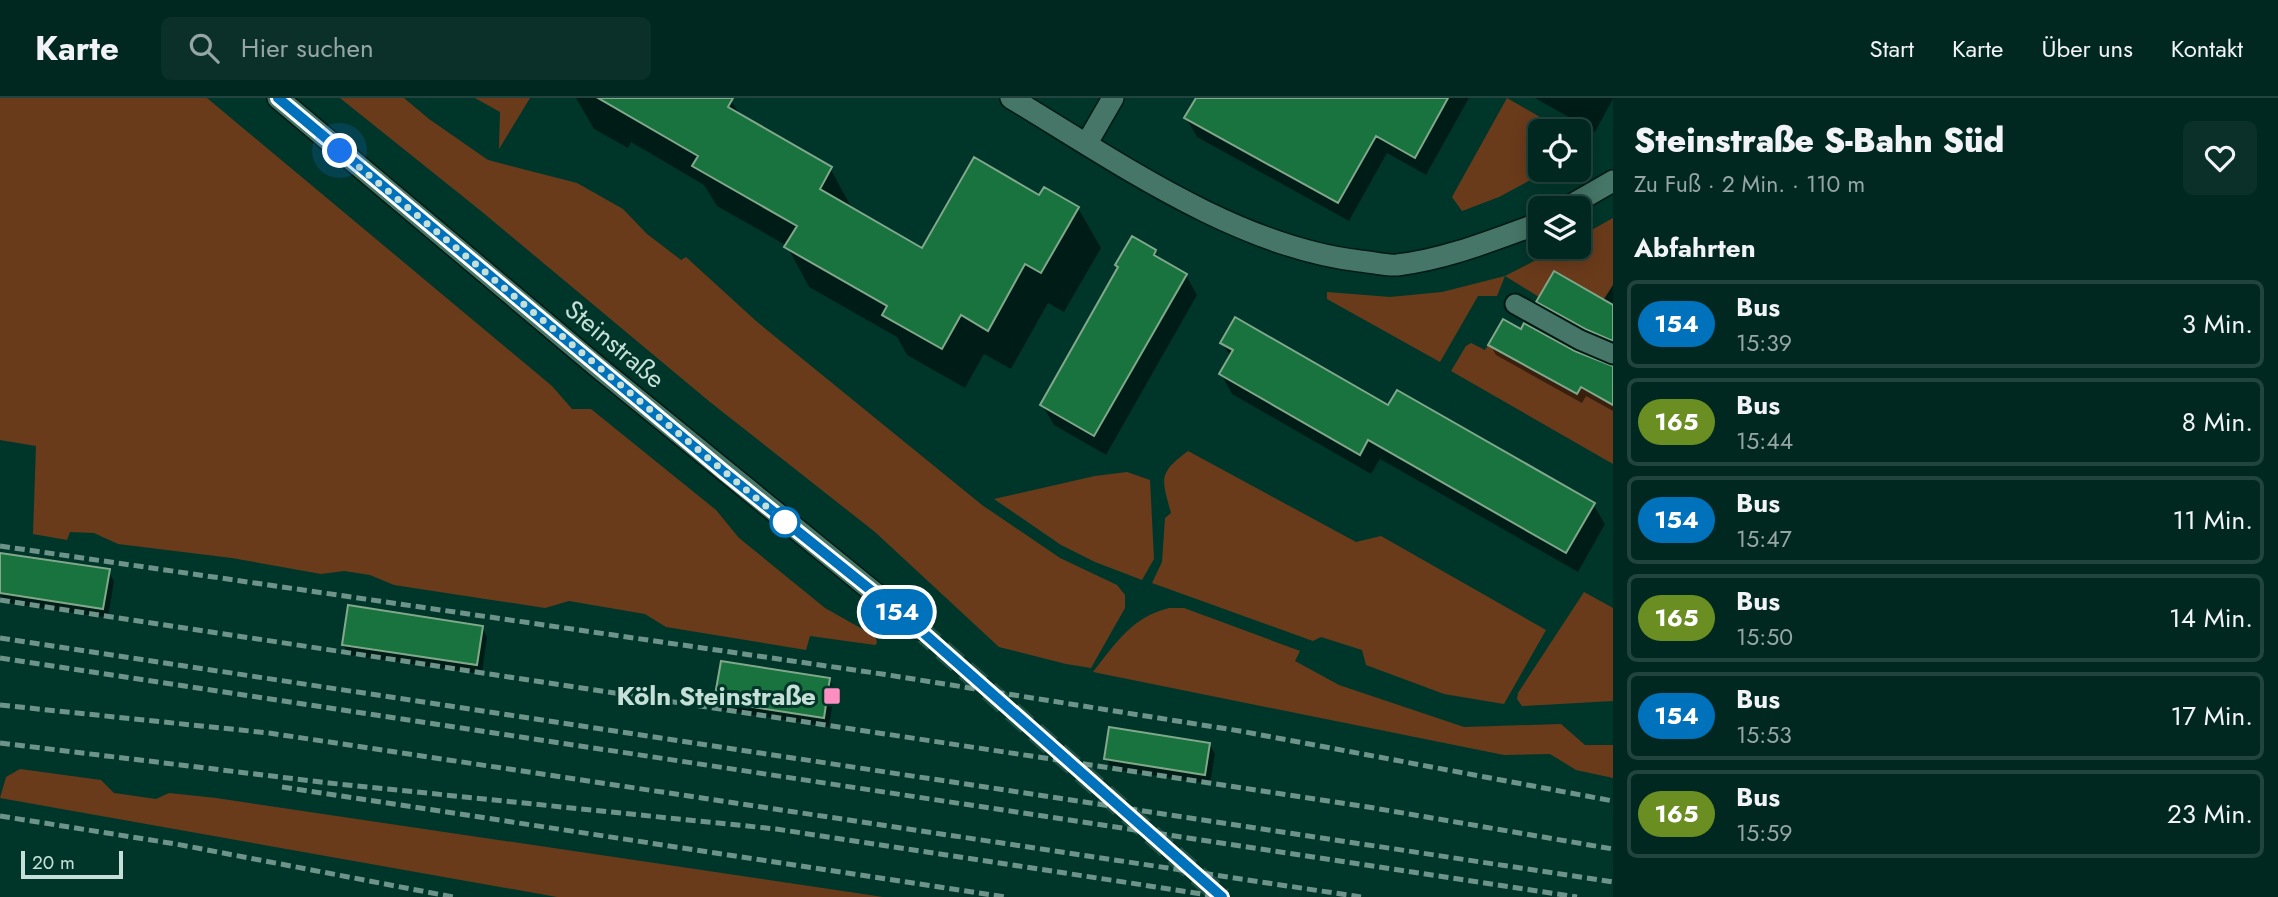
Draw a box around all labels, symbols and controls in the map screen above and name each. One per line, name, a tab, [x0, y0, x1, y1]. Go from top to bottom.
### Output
search box	[161, 17, 651, 80]
text: Karte	[35, 25, 119, 72]
icon: search	[185, 29, 223, 67]
text: Hier suchen	[241, 29, 374, 67]
text: Start	[1870, 31, 1914, 66]
text: Karte	[1952, 31, 2003, 66]
text: Über uns	[2041, 31, 2133, 66]
text: Kontakt	[2171, 31, 2243, 66]
text: Steinstraße S-Bahn Süd	[1634, 117, 2004, 164]
map controls	[1528, 119, 1591, 259]
button: locate	[1528, 119, 1591, 182]
button: heart	[2183, 121, 2257, 195]
your location	[322, 133, 357, 168]
text: Zu Fuß · 2 Min. · 110 m	[1634, 167, 1865, 201]
button: layers	[1528, 196, 1591, 259]
text: Abfahrten	[1634, 229, 1756, 267]
text: Bus	[1736, 288, 1780, 326]
street label: Steinstraße	[557, 291, 673, 397]
text: 3 Min.	[2182, 305, 2253, 343]
text: 154	[1654, 306, 1699, 341]
text: 15:39	[1736, 326, 1792, 360]
text: Bus	[1736, 386, 1780, 424]
text: 8 Min.	[2182, 403, 2253, 441]
text: 165	[1655, 404, 1698, 439]
text: 15:44	[1736, 424, 1793, 458]
text: Bus	[1736, 484, 1780, 522]
text: 11 Min.	[2173, 501, 2253, 539]
text: 154	[1654, 502, 1699, 537]
unlabelled marker	[770, 507, 800, 537]
text: 15:47	[1736, 522, 1792, 556]
text: Bus	[1736, 582, 1780, 620]
line badge: 154	[857, 589, 937, 635]
text: 154	[875, 594, 919, 629]
text: 14 Min.	[2169, 599, 2253, 637]
text: 165	[1655, 600, 1698, 635]
text: 15:50	[1736, 620, 1793, 654]
place label: Köln Steinstraße	[617, 677, 816, 715]
text: Bus	[1736, 680, 1780, 718]
marker: Köln Steinstraße	[822, 686, 842, 706]
text: 17 Min.	[2171, 697, 2253, 735]
text: 154	[1654, 698, 1699, 733]
text: 15:53	[1736, 718, 1792, 752]
text: Bus	[1736, 778, 1780, 816]
text: 23 Min.	[2167, 795, 2253, 833]
text: 165	[1655, 796, 1698, 831]
text: 15:59	[1736, 816, 1792, 850]
scale bar	[21, 848, 122, 880]
text: 20 m	[32, 849, 75, 876]

